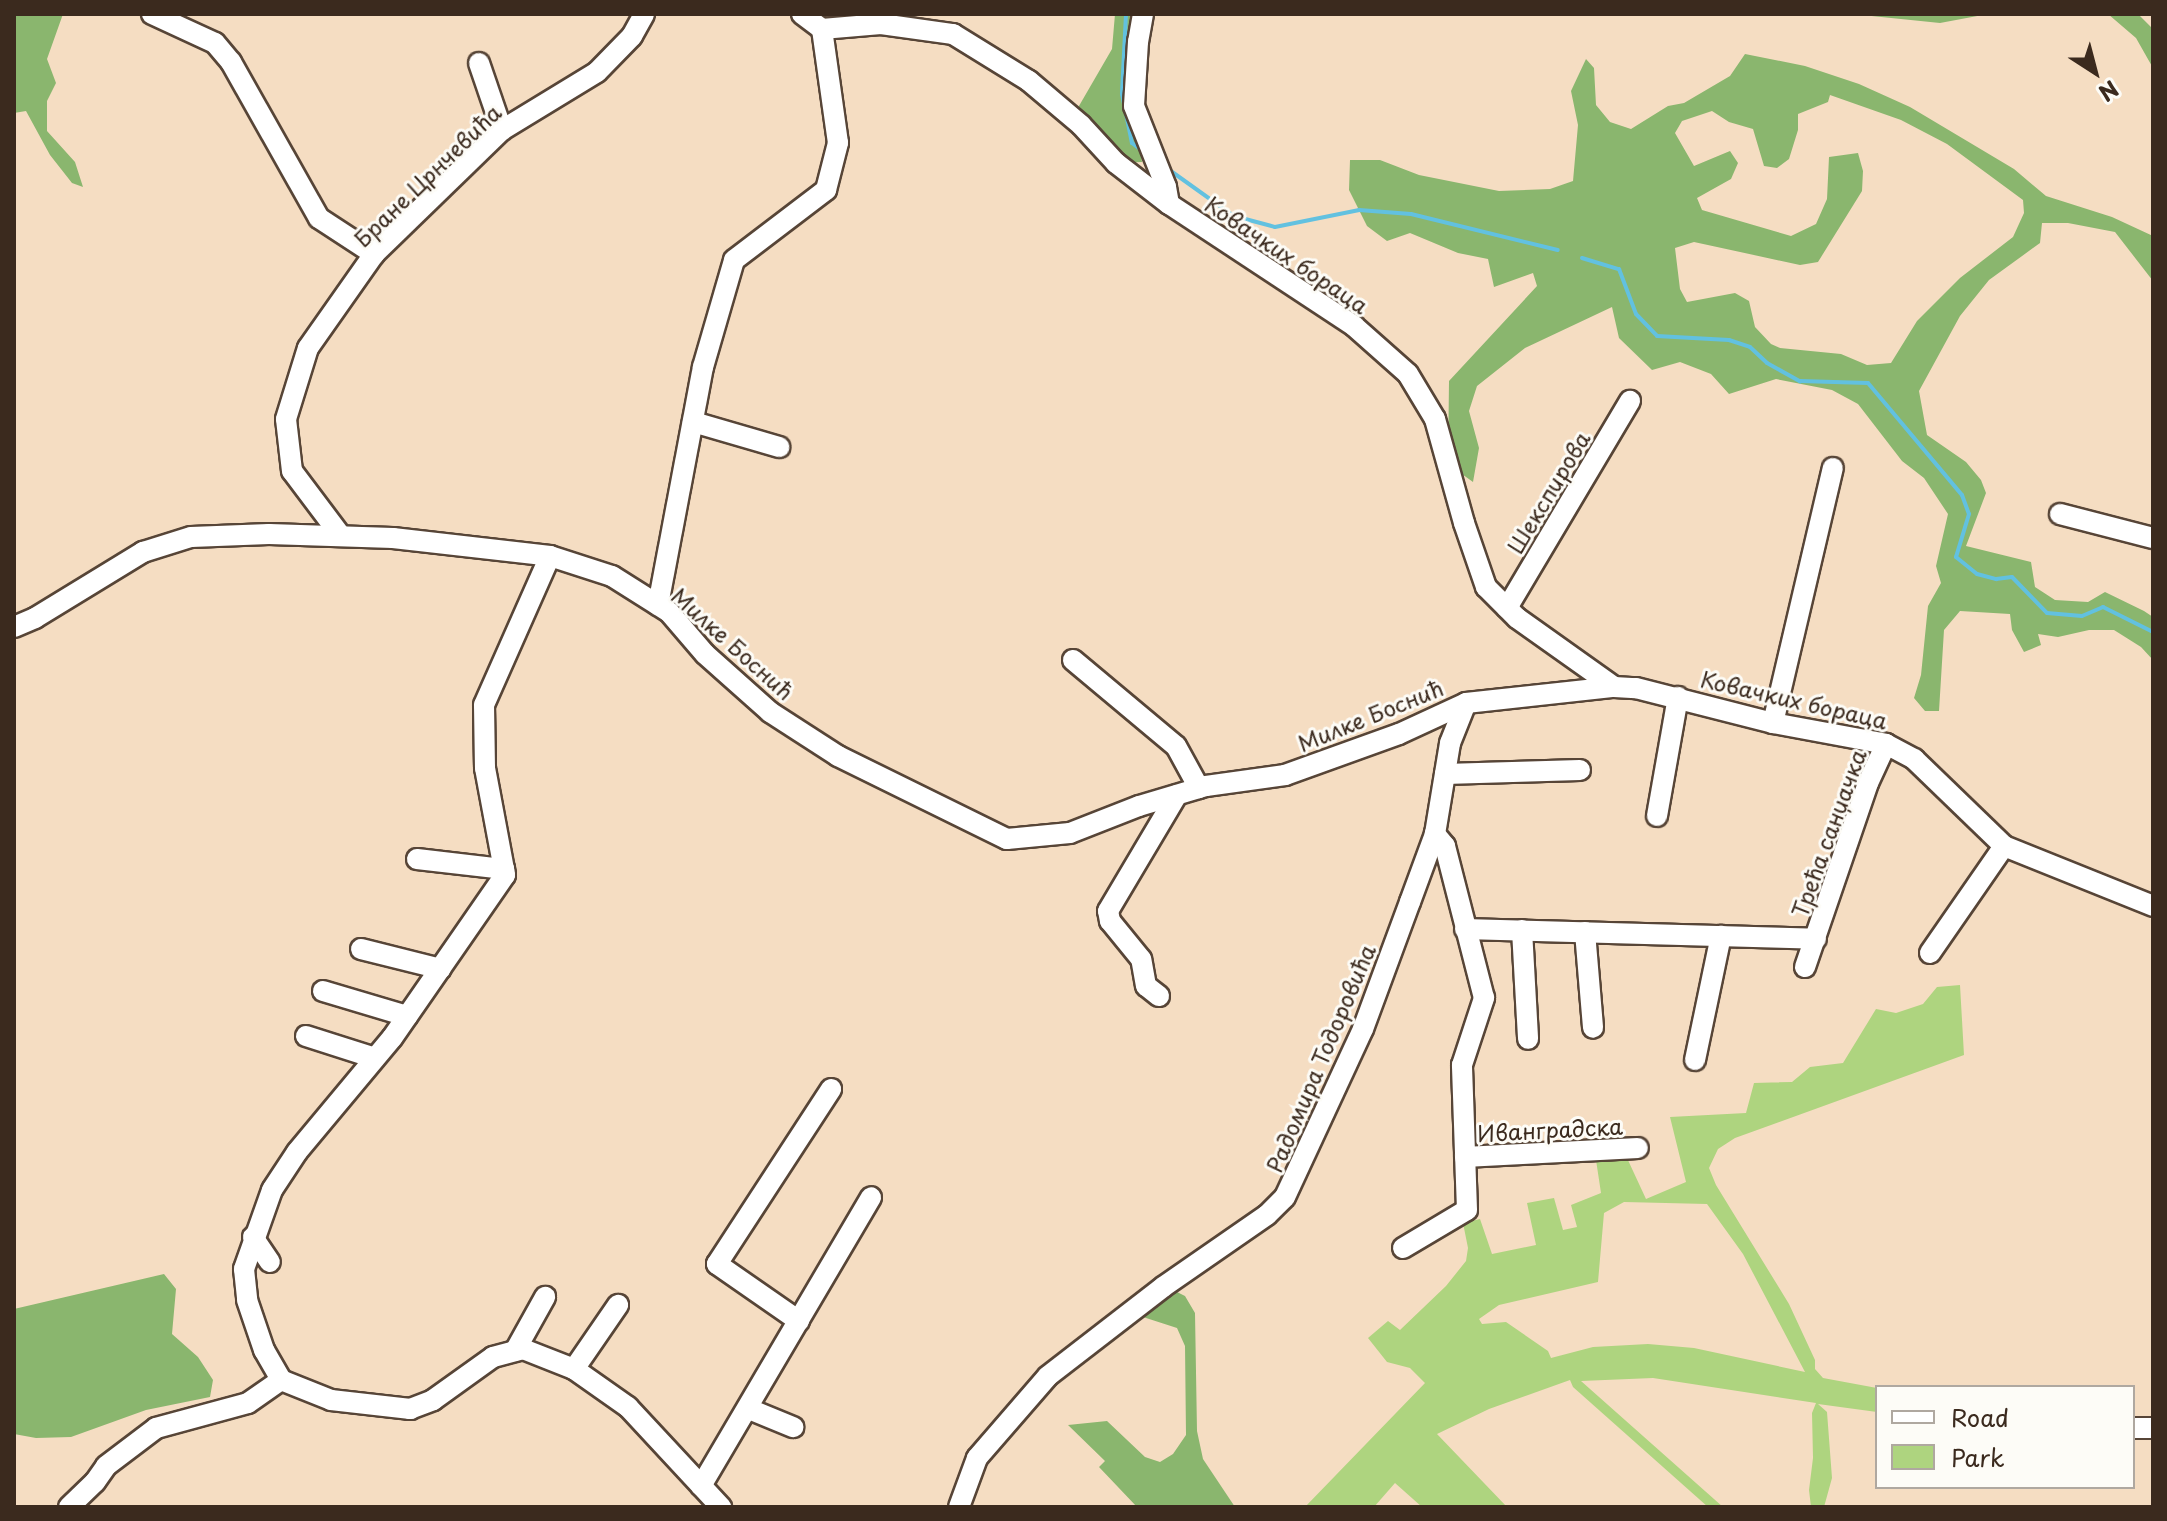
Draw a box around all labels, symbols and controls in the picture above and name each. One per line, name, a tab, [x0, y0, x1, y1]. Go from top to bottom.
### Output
north arrow	[2055, 32, 2135, 112]
text: N	[2093, 73, 2126, 110]
street label: Бране Црнчевића	[348, 98, 506, 252]
street label: Ковачких бораца	[1200, 190, 1374, 318]
street label: Шекспирова	[1501, 426, 1595, 558]
street label: Милке Боснић	[667, 581, 799, 705]
street label: Ковачких бораца	[1698, 665, 1890, 733]
street label: Милке Боснић	[1293, 674, 1447, 756]
street label: Трећа санџачка	[1785, 746, 1871, 920]
street label: Радомира Тодоровића	[1260, 940, 1380, 1176]
street label: Иванградска	[1477, 1112, 1623, 1146]
legend	[1875, 1385, 2135, 1489]
text: Road	[1951, 1399, 2009, 1435]
text: Park	[1951, 1439, 2005, 1475]

